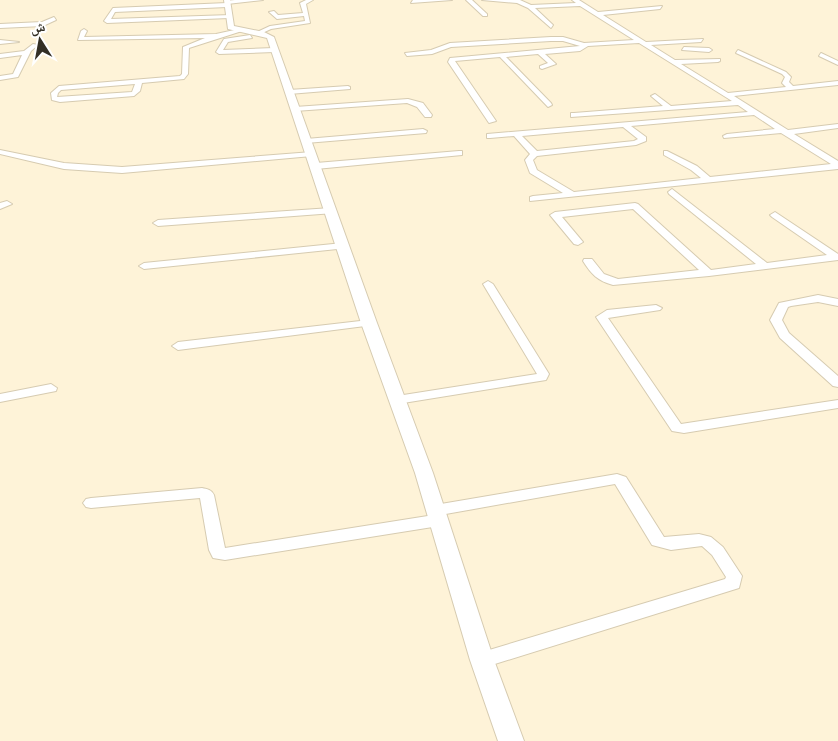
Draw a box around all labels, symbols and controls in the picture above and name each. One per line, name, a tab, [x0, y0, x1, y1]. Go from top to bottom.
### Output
north arrow	[15, 15, 65, 65]
text: ش	[29, 18, 47, 37]

